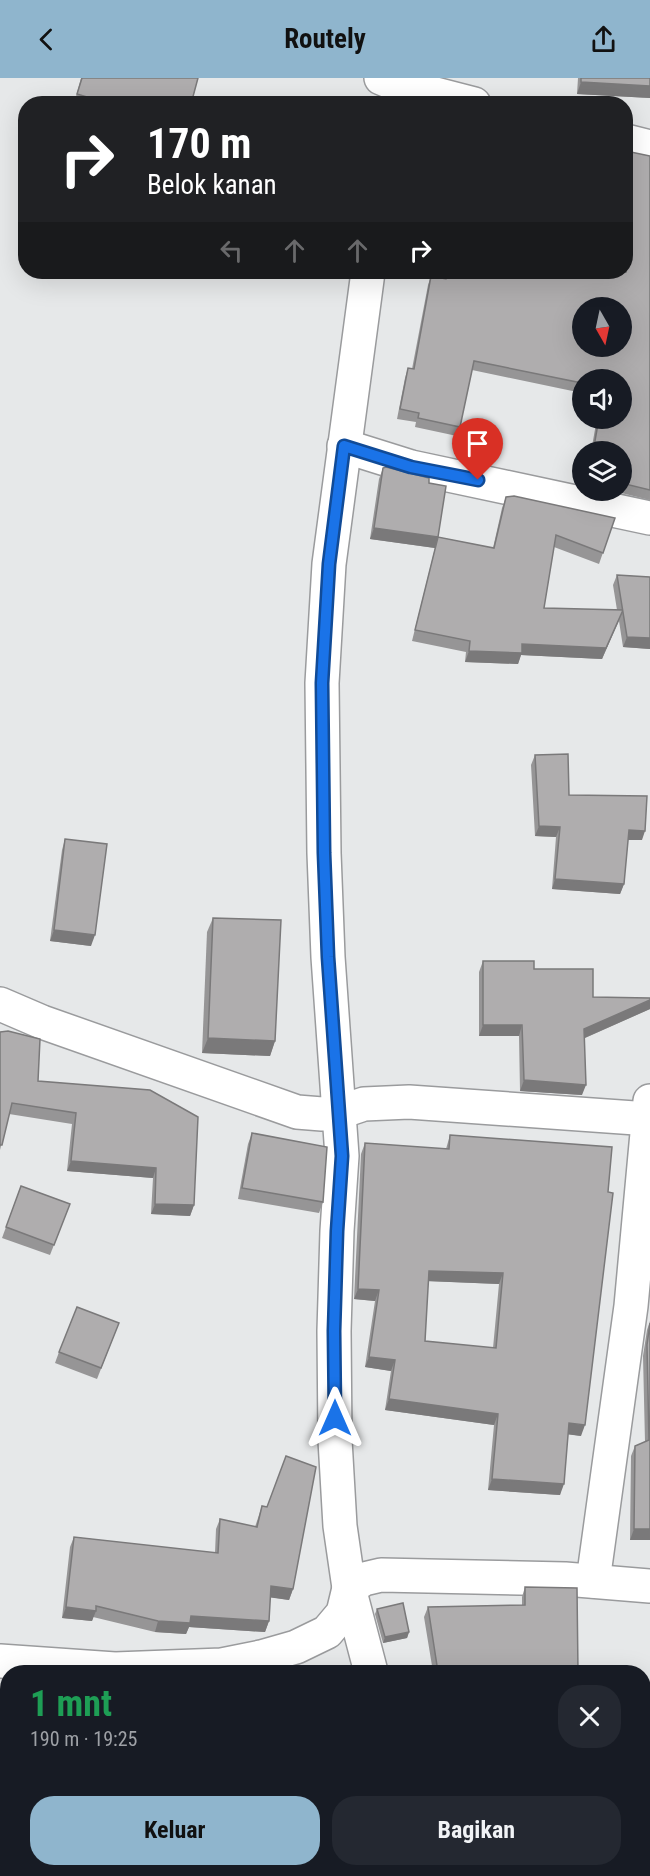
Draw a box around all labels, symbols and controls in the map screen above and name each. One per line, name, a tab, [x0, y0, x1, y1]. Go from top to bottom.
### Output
icon: back	[30, 23, 63, 56]
text: Routely	[284, 23, 366, 55]
icon: share	[587, 23, 620, 56]
text: 170 m	[147, 119, 252, 168]
icon: right	[48, 120, 126, 198]
text: Belok kanan	[147, 169, 277, 201]
icon: left	[215, 234, 248, 267]
icon: ahead	[278, 234, 311, 267]
icon: ahead	[341, 234, 374, 267]
icon: right	[404, 234, 437, 267]
north arrow	[572, 297, 632, 357]
map controls	[572, 297, 632, 501]
button: sound	[572, 369, 632, 429]
pin	[452, 418, 503, 480]
icon: arrive	[461, 427, 494, 460]
button: layers	[572, 441, 632, 501]
position arrow	[303, 1386, 367, 1450]
text: 1 mnt	[30, 1683, 112, 1725]
button: close	[558, 1685, 621, 1748]
text: 190 m · 19:25	[30, 1727, 137, 1751]
button: Keluar	[30, 1796, 320, 1865]
button: Bagikan	[332, 1796, 621, 1865]

